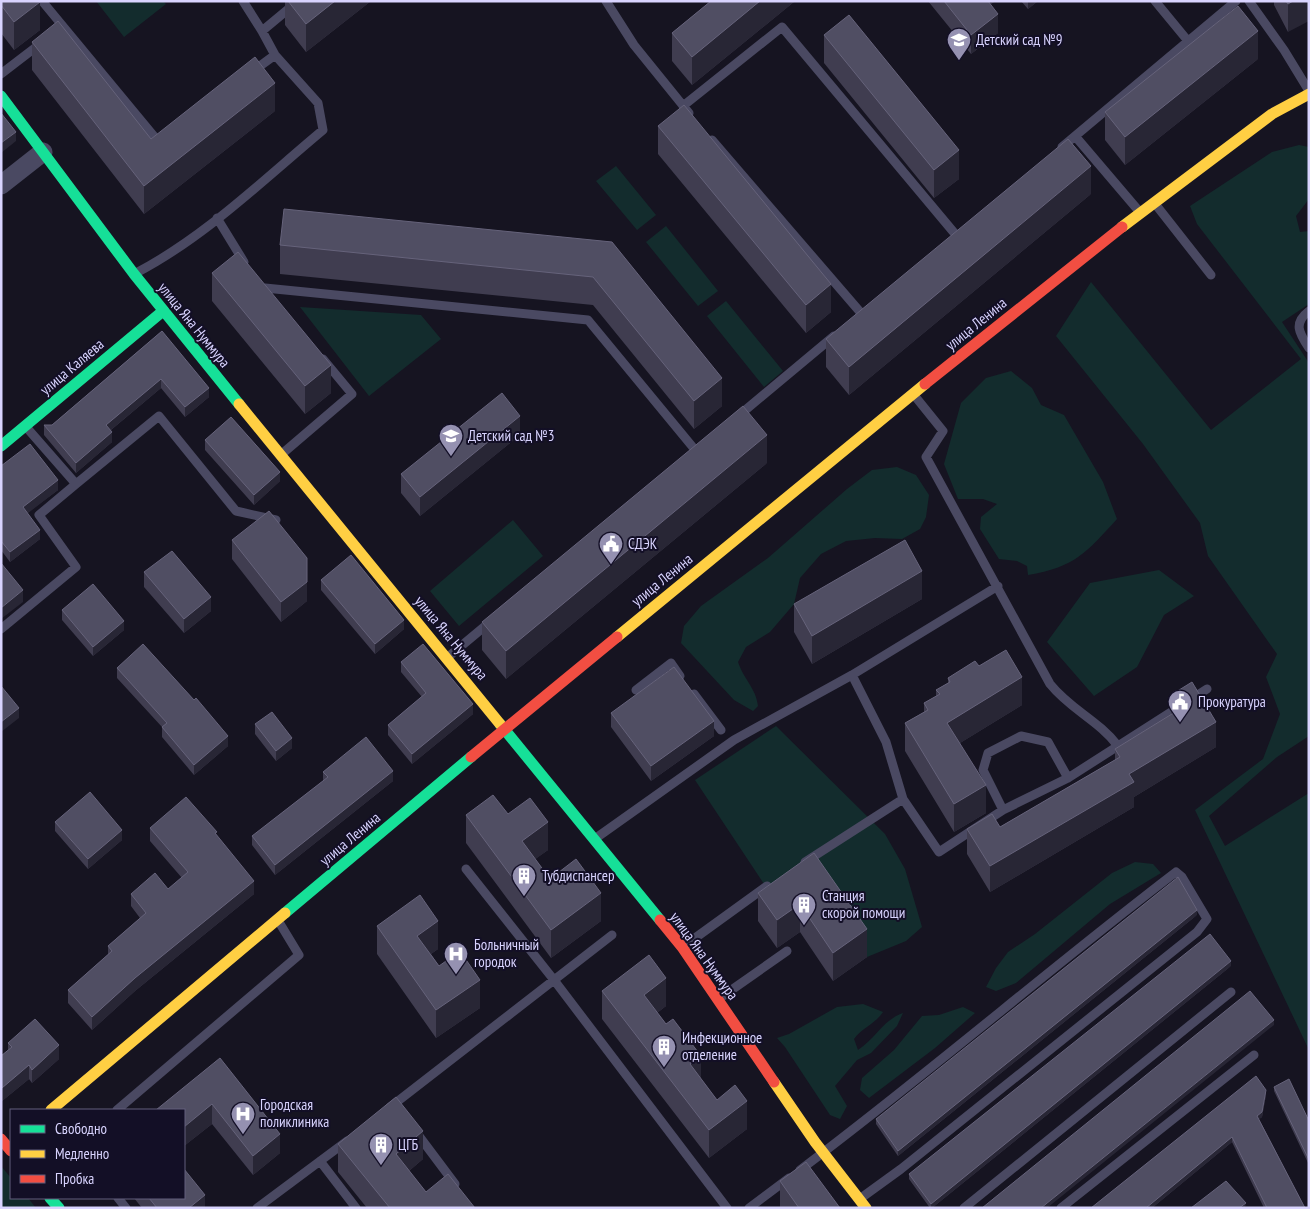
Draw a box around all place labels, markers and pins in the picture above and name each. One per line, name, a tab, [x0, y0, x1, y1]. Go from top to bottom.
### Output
school or university icon: Детский сад №9	[946, 27, 972, 61]
place label: Детский сад №9	[976, 30, 1062, 49]
school or university icon: Детский сад №3	[438, 423, 464, 457]
place label: Детский сад №3	[468, 426, 554, 445]
public building icon: СДЭК	[598, 531, 624, 565]
place label: СДЭК	[628, 534, 658, 553]
public building icon: Прокуратура	[1167, 689, 1193, 723]
place label: Прокуратура	[1198, 692, 1266, 711]
building icon: Тубдиспансер	[511, 863, 537, 897]
place label: Тубдиспансер	[542, 866, 615, 885]
place label: Станция скорой помощи	[822, 886, 905, 922]
building icon: Станция скорой помощи	[791, 892, 817, 926]
place label: Больничный городок	[474, 935, 539, 971]
hospital icon: Больничный городок	[443, 941, 469, 975]
place label: Инфекционное отделение	[682, 1028, 762, 1064]
building icon: Инфекционное отделение	[651, 1034, 677, 1068]
place label: Городская поликлиника	[260, 1095, 329, 1131]
hospital icon: Городская поликлиника	[230, 1101, 256, 1135]
building icon: ЦГБ	[368, 1132, 394, 1166]
place label: ЦГБ	[398, 1135, 419, 1154]

